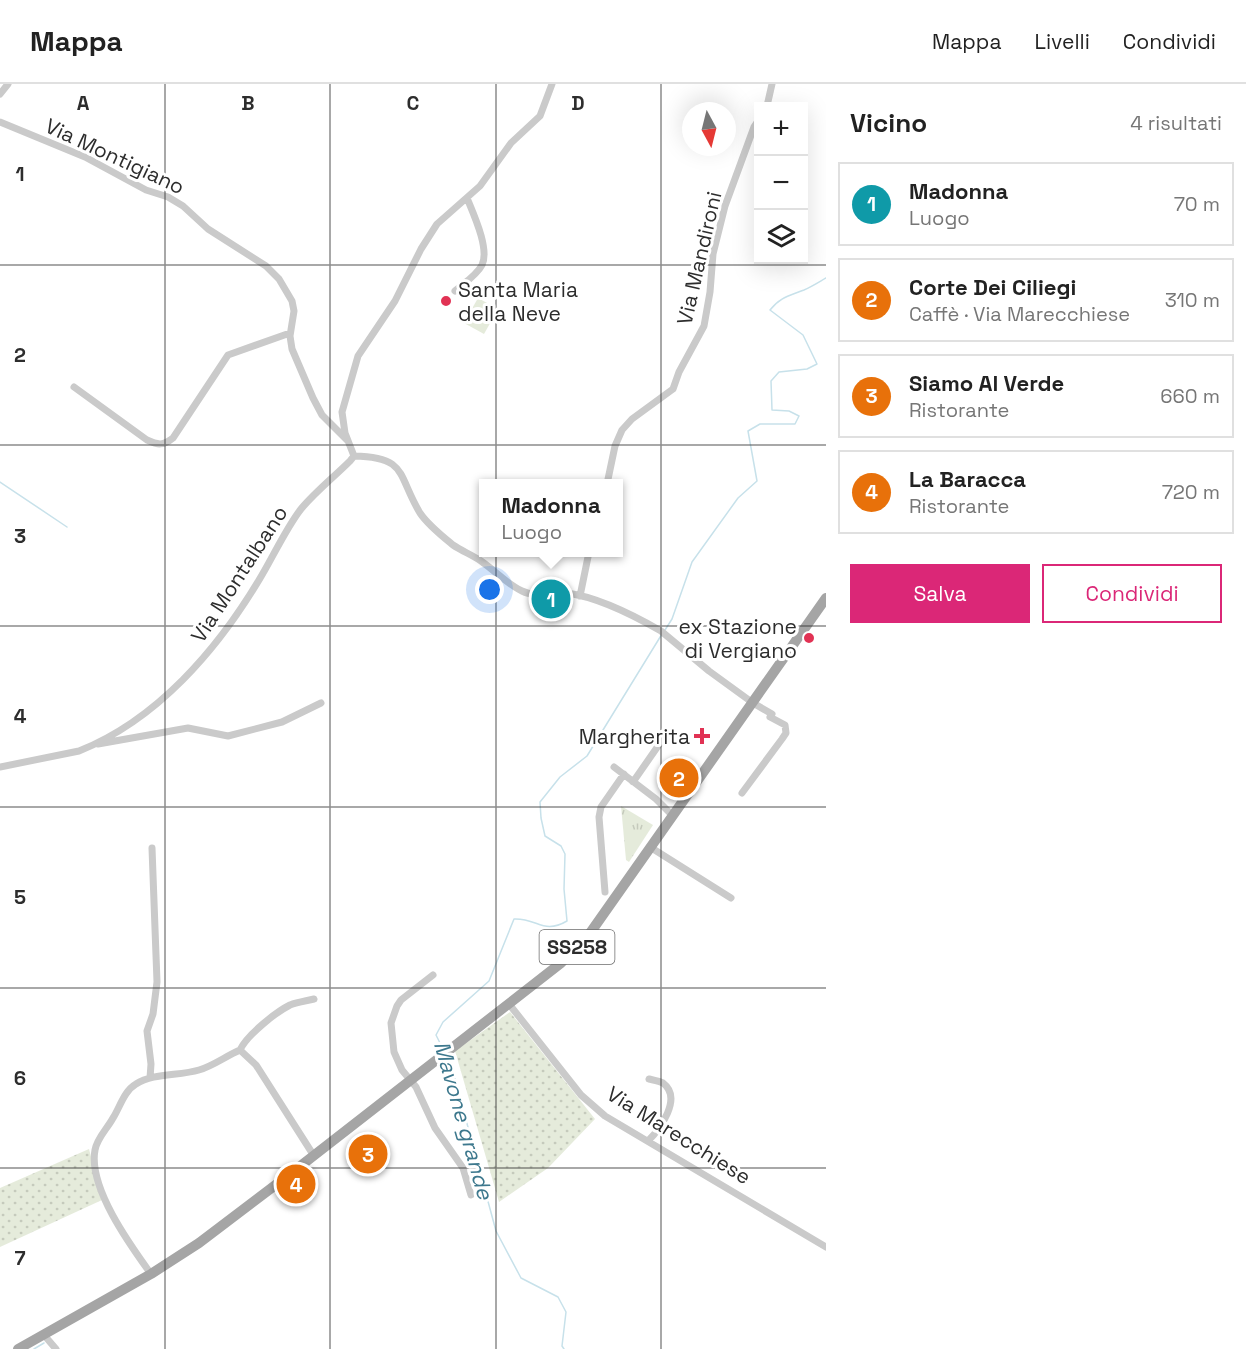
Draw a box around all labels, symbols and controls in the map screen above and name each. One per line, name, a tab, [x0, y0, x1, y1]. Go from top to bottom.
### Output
text: Mappa	[30, 23, 123, 59]
text: Mappa	[932, 28, 1001, 55]
text: Livelli	[1034, 28, 1090, 55]
text: Condividi	[1123, 28, 1216, 55]
text: A	[77, 90, 90, 116]
text: B	[241, 90, 255, 116]
text: C	[407, 90, 420, 116]
text: D	[571, 90, 585, 116]
north arrow	[682, 102, 736, 156]
map controls	[754, 102, 808, 264]
button: +	[754, 102, 808, 156]
text: Vicino	[850, 106, 927, 140]
text: 4 risultati	[1130, 110, 1222, 136]
street label: Via Montigiano	[41, 112, 189, 200]
button: −	[754, 156, 808, 210]
text: 1	[15, 161, 25, 187]
text: Madonna	[909, 177, 1008, 205]
street label: Via Mandironi	[671, 189, 727, 327]
text: 1	[867, 191, 876, 217]
text: 70 m	[1174, 191, 1220, 217]
text: Luogo	[909, 205, 970, 231]
button: layers	[754, 210, 808, 264]
text: Corte Dei Ciliegi	[909, 273, 1076, 301]
place label: Santa Maria della Neve	[458, 276, 578, 327]
text: 2	[866, 287, 877, 313]
text: 310 m	[1165, 287, 1220, 313]
marker: Santa Maria della Neve	[439, 294, 453, 308]
text: Caffè · Via Marecchiese	[909, 301, 1130, 327]
text: 2	[14, 342, 26, 368]
text: Siamo Al Verde	[909, 369, 1064, 397]
text: 3	[865, 383, 878, 409]
text: 660 m	[1160, 383, 1220, 409]
text: Ristorante	[909, 397, 1009, 423]
text: La Baracca	[909, 465, 1026, 493]
popup	[479, 479, 623, 557]
text: 4	[865, 479, 878, 505]
text: 720 m	[1162, 479, 1220, 505]
text: Madonna	[501, 491, 601, 519]
text: Ristorante	[909, 493, 1009, 519]
street label: Via Montalbano	[185, 501, 293, 647]
text: Luogo	[501, 519, 562, 545]
text: 3	[14, 523, 26, 549]
button: Salva	[850, 564, 1030, 623]
button: Condividi	[1042, 564, 1222, 623]
your location	[475, 575, 504, 604]
pin: 1	[532, 576, 570, 622]
place label: ex Stazione di Vergiano	[679, 613, 797, 664]
marker: ex Stazione di Vergiano	[802, 631, 816, 645]
text: 4	[14, 703, 27, 729]
place label: Margherita	[579, 723, 690, 750]
marker: Margherita	[695, 729, 709, 743]
pin: 2	[660, 756, 698, 800]
text: 5	[14, 884, 26, 910]
road number: SS258	[540, 930, 614, 964]
water label: Mavone grande	[428, 1037, 500, 1203]
text: 6	[14, 1065, 26, 1091]
street label: Via Marecchiese	[602, 1080, 756, 1190]
pin: 3	[348, 1132, 388, 1176]
pin: 4	[276, 1162, 316, 1206]
text: 7	[14, 1245, 26, 1271]

